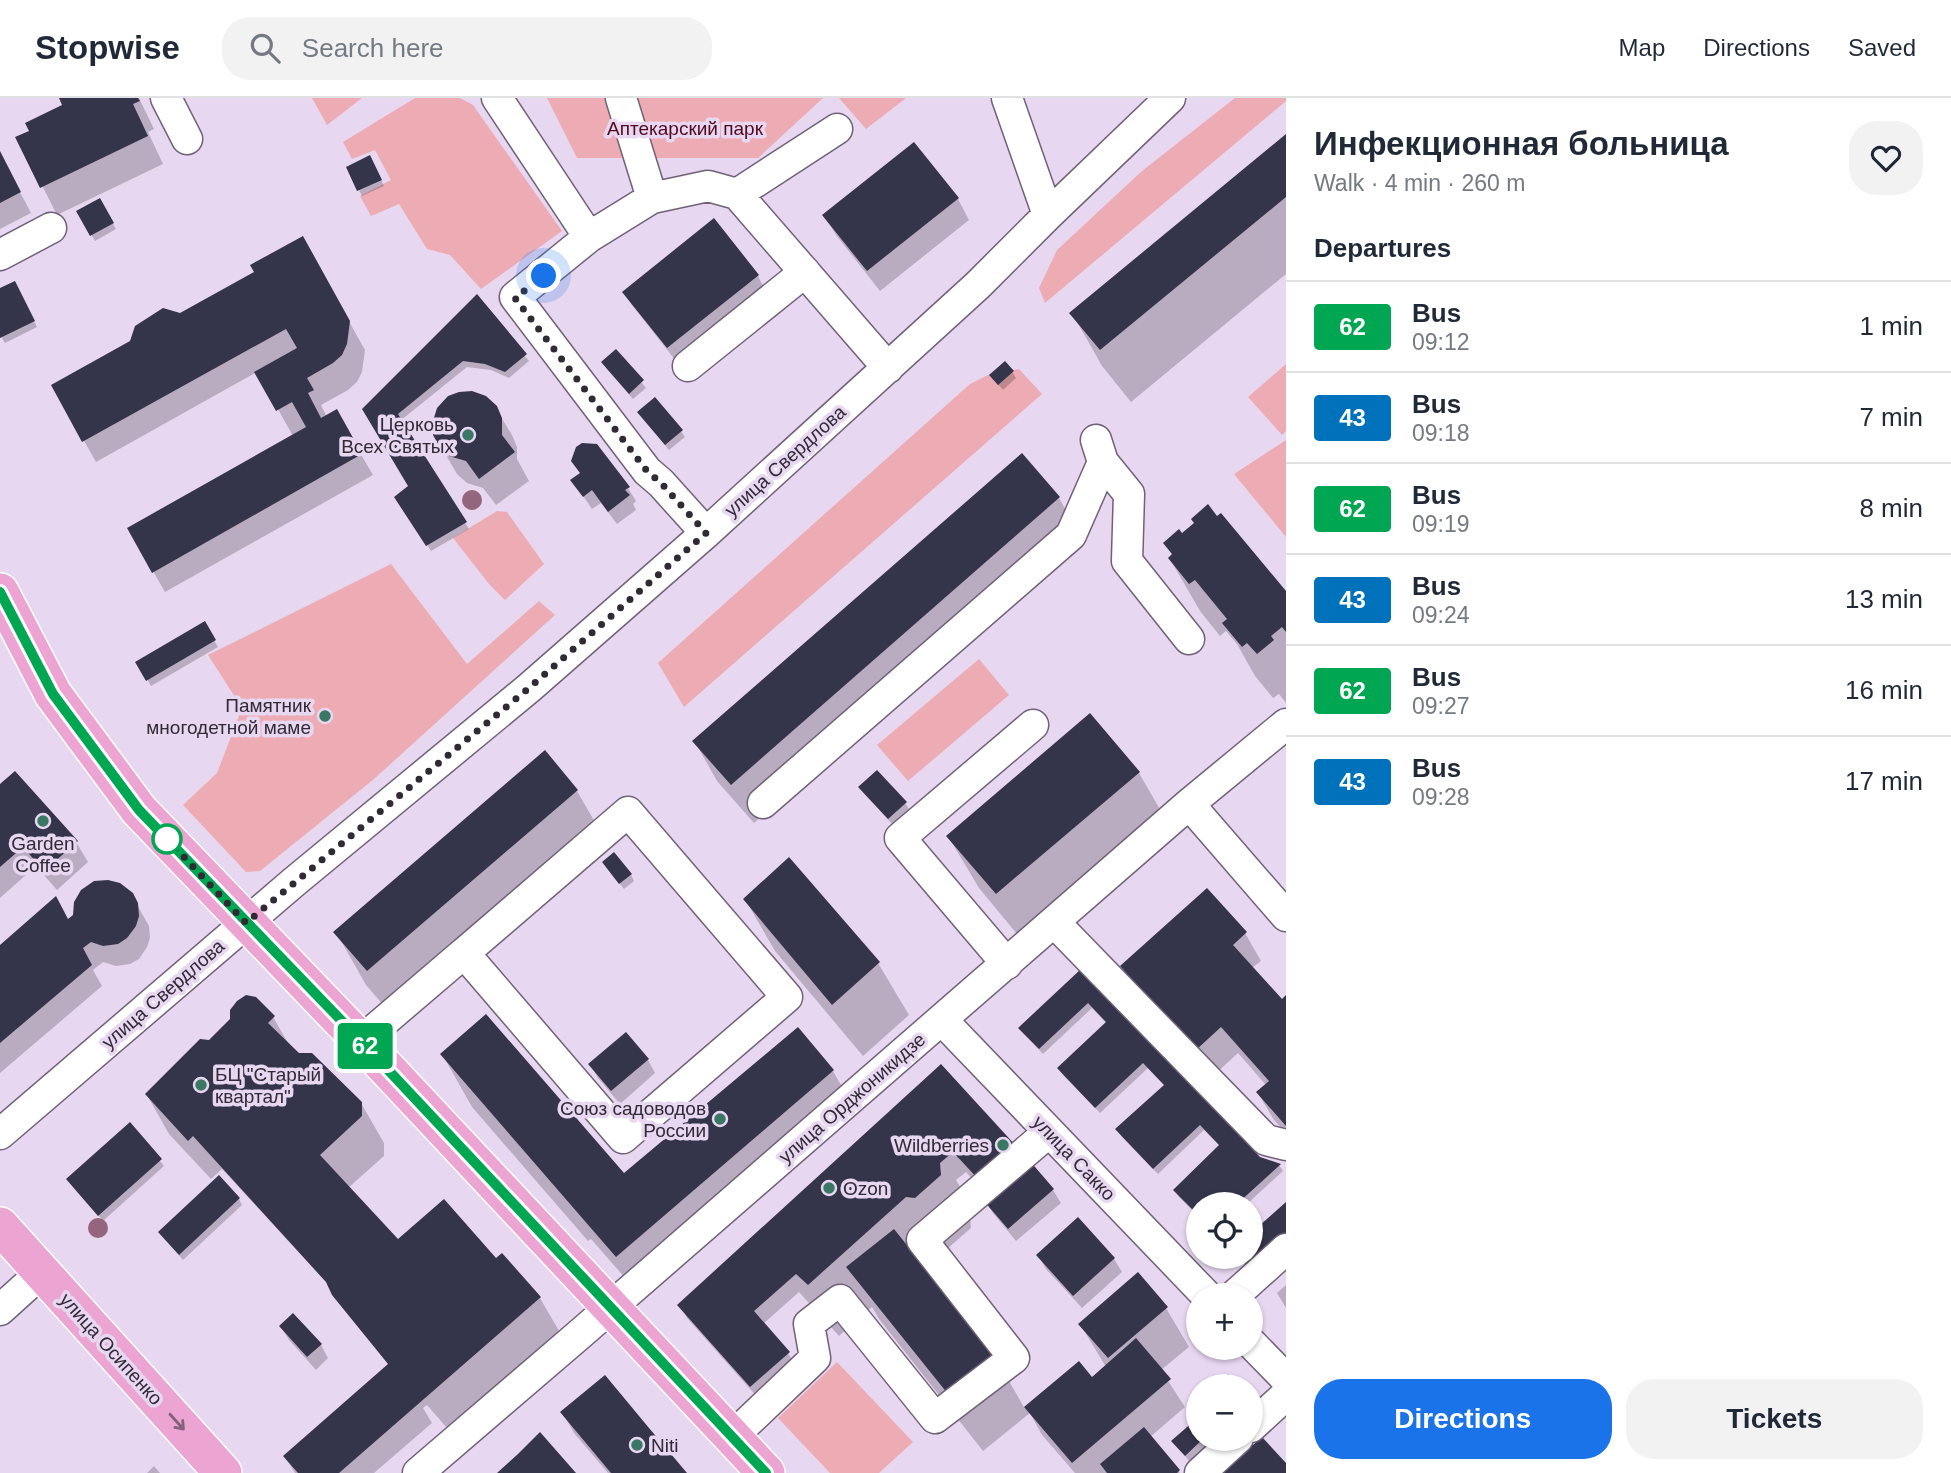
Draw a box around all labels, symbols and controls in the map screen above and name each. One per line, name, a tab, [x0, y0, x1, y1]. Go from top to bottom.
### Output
search box	[222, 17, 712, 80]
text: Stopwise	[35, 29, 180, 66]
icon: search	[246, 29, 284, 67]
text: Search here	[302, 33, 444, 63]
text: Map	[1619, 34, 1665, 61]
text: Directions	[1703, 34, 1810, 61]
text: Saved	[1848, 34, 1916, 61]
park label: Аптекарский парк	[607, 118, 764, 139]
button: heart	[1849, 121, 1923, 195]
text: Инфекционная больница	[1314, 125, 1729, 162]
text: Walk · 4 min · 260 m	[1314, 170, 1525, 196]
text: Departures	[1314, 233, 1451, 263]
your location	[526, 258, 561, 293]
text: Bus	[1412, 298, 1461, 328]
text: 1 min	[1859, 311, 1923, 341]
text: 62	[1339, 313, 1366, 340]
text: 09:12	[1412, 329, 1470, 355]
text: Bus	[1412, 389, 1461, 419]
street label: улица Свердлова	[720, 401, 850, 521]
text: 7 min	[1859, 402, 1923, 432]
text: 43	[1339, 404, 1366, 431]
place label: Церковь Всех Святых	[341, 414, 454, 457]
text: 09:18	[1412, 420, 1470, 446]
marker: Церковь Всех Святых	[460, 427, 476, 443]
text: Bus	[1412, 480, 1461, 510]
text: 8 min	[1859, 493, 1923, 523]
text: 62	[1339, 495, 1366, 522]
text: 09:19	[1412, 511, 1470, 537]
text: Bus	[1412, 571, 1461, 601]
text: 13 min	[1845, 584, 1923, 614]
text: 43	[1339, 586, 1366, 613]
text: 09:24	[1412, 602, 1470, 628]
text: Bus	[1412, 662, 1461, 692]
text: 16 min	[1845, 675, 1923, 705]
text: 62	[1339, 677, 1366, 704]
text: 09:27	[1412, 693, 1470, 719]
place label: Памятник многодетной маме	[146, 695, 312, 738]
marker: Памятник многодетной маме	[317, 708, 333, 724]
text: Bus	[1412, 753, 1461, 783]
text: 17 min	[1845, 766, 1923, 796]
text: 43	[1339, 768, 1366, 795]
text: 09:28	[1412, 784, 1470, 810]
marker: Garden Coffee	[35, 813, 51, 829]
unlabelled marker	[152, 824, 182, 854]
place label: Garden Coffee	[11, 833, 75, 876]
street label: улица Свердлова	[98, 935, 229, 1053]
line badge: 62	[334, 1023, 396, 1069]
street label: улица Орджоникидзе	[775, 1029, 929, 1167]
text: 62	[352, 1032, 378, 1059]
place label: БЦ "Старый квартал"	[215, 1064, 321, 1107]
marker: БЦ "Старый квартал"	[193, 1077, 209, 1093]
place label: Союз садоводов России	[560, 1098, 706, 1141]
marker: Союз садоводов России	[712, 1111, 728, 1127]
street label: улица Сакко	[1028, 1111, 1120, 1205]
place label: Wildberries	[894, 1135, 989, 1156]
marker: Wildberries	[995, 1137, 1011, 1153]
place label: Ozon	[843, 1178, 888, 1199]
marker: Ozon	[821, 1180, 837, 1196]
map controls	[1186, 1192, 1263, 1451]
button: locate	[1186, 1192, 1263, 1269]
button: +	[1186, 1283, 1263, 1360]
street label: улица Осипенко	[55, 1289, 167, 1409]
button: −	[1186, 1374, 1263, 1451]
button: Directions	[1314, 1379, 1612, 1459]
button: Tickets	[1626, 1379, 1923, 1459]
one-way arrow	[169, 1413, 185, 1431]
place label: Niti	[651, 1435, 678, 1456]
marker: Niti	[629, 1437, 645, 1453]

